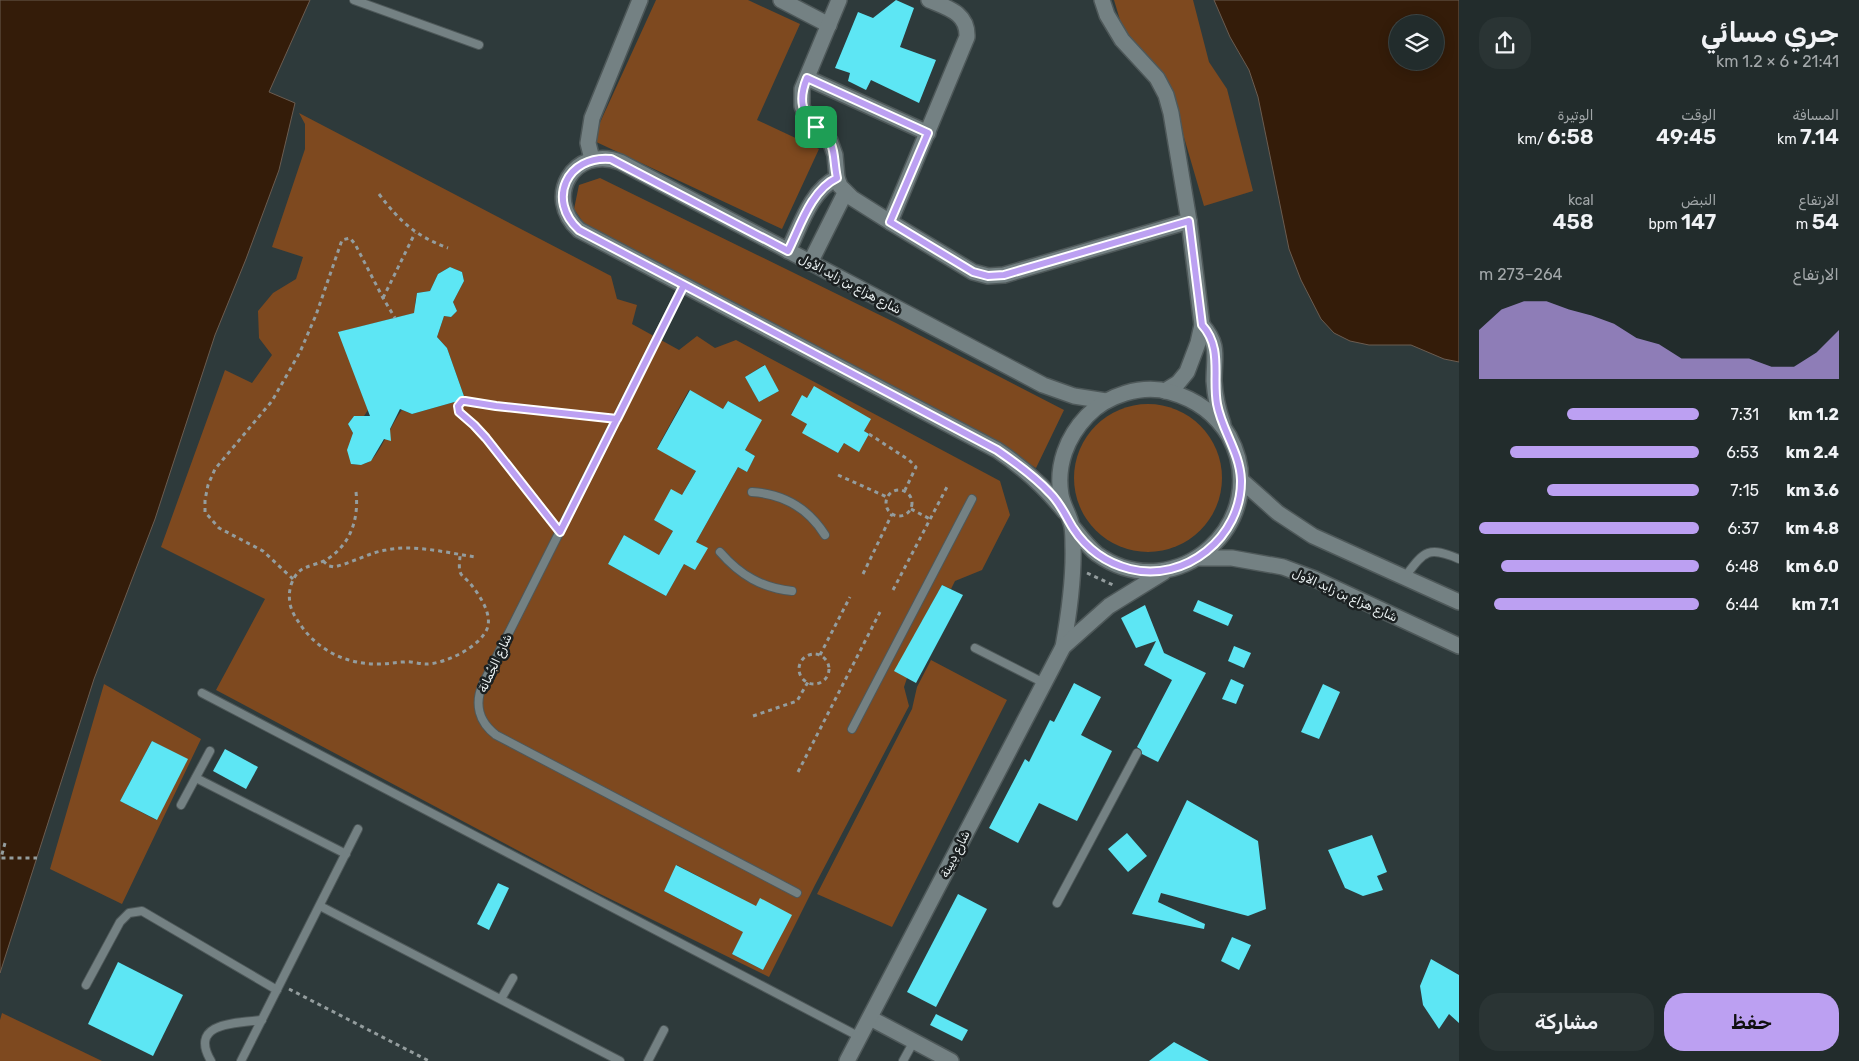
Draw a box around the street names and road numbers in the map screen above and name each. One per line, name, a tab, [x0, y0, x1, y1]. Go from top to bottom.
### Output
street label: شارع هزاع بن زايد الأول	[796, 251, 903, 319]
street label: شارع هزاع بن زايد الأول	[1290, 566, 1400, 626]
street label: شارع الجُمانة	[475, 632, 516, 695]
street label: شارع دِيينة	[937, 828, 975, 881]

